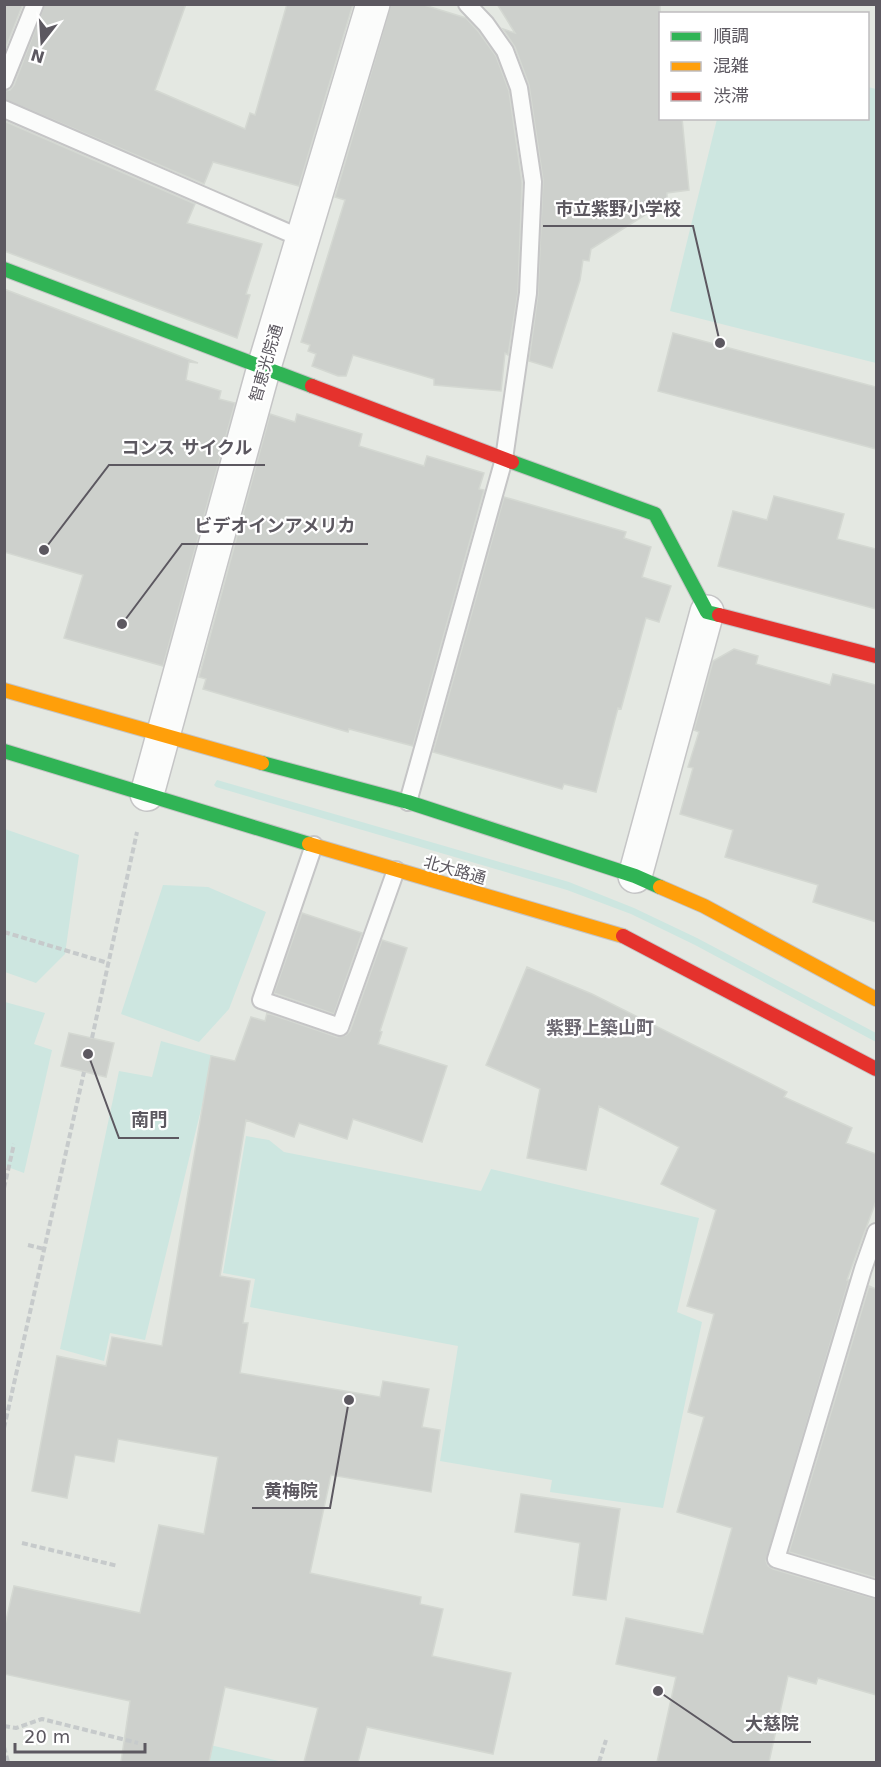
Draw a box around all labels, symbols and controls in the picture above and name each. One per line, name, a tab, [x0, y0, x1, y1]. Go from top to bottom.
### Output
north arrow	[12, 12, 72, 72]
legend	[659, 12, 869, 120]
text: 順調	[713, 25, 749, 46]
text: N	[29, 45, 47, 67]
text: 混雑	[713, 55, 749, 76]
text: 渋滞	[713, 85, 749, 106]
callout: 市立紫野小学校	[543, 190, 693, 226]
text: 市立紫野小学校	[555, 198, 681, 219]
street label: 智恵光院通	[246, 322, 286, 404]
callout: コンス サイクル	[109, 429, 265, 465]
text: コンス サイクル	[121, 437, 253, 458]
callout: ビデオインアメリカ	[182, 508, 368, 544]
text: ビデオインアメリカ	[194, 515, 356, 536]
street label: 北大路通	[422, 852, 488, 888]
district label: 紫野上築山町	[546, 1017, 654, 1038]
callout: 南門	[119, 1102, 179, 1138]
text: 南門	[131, 1109, 167, 1130]
callout: 黄梅院	[252, 1472, 330, 1508]
text: 黄梅院	[264, 1480, 318, 1501]
callout: 大慈院	[733, 1706, 811, 1742]
text: 大慈院	[745, 1713, 799, 1734]
scale bar	[15, 1716, 146, 1754]
text: 20 m	[24, 1726, 70, 1747]

